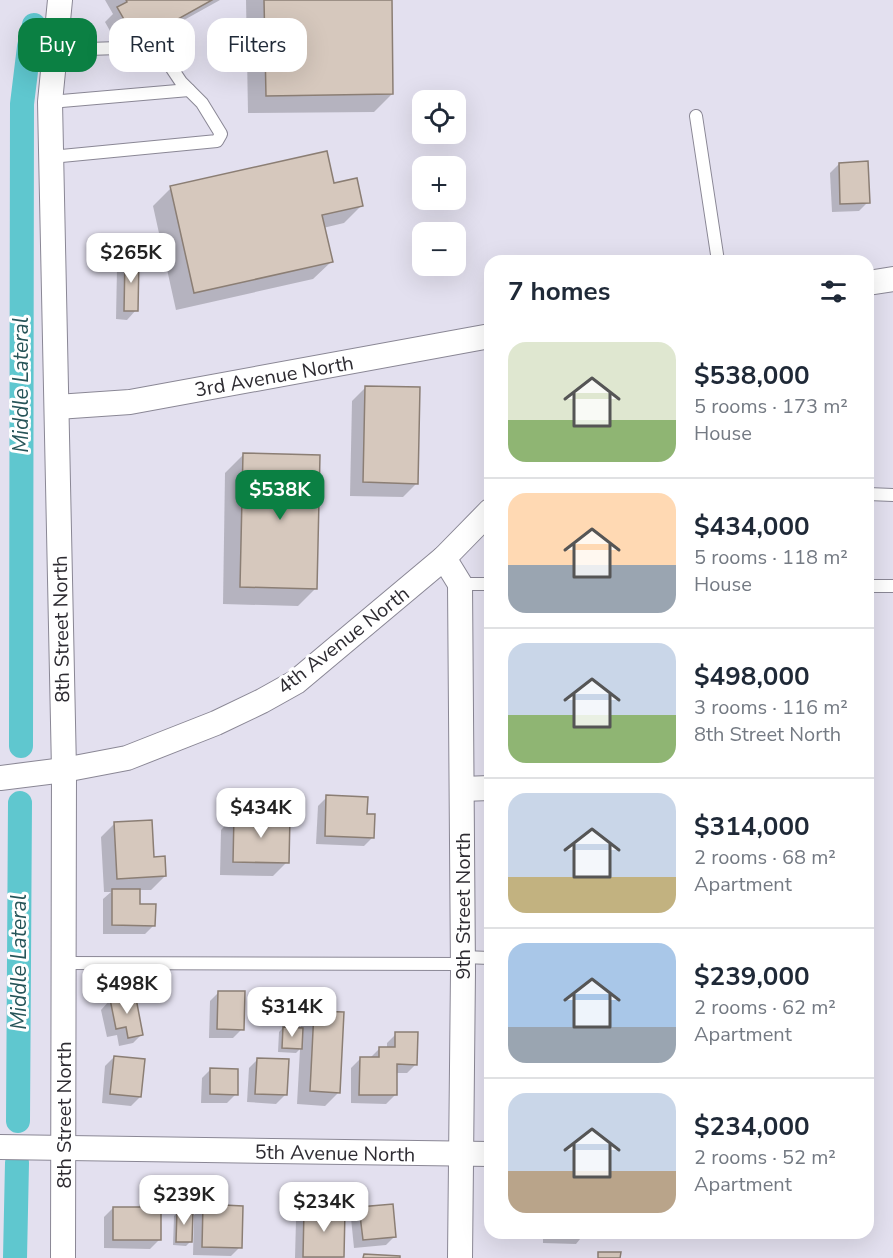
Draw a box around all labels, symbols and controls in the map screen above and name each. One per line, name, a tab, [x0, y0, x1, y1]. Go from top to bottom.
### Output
chip: Buy	[18, 18, 97, 72]
chip: Rent	[109, 18, 195, 72]
chip: Filters	[207, 18, 307, 72]
map controls	[412, 90, 466, 276]
button: locate	[412, 90, 466, 144]
button: +	[412, 156, 466, 210]
button: −	[412, 222, 466, 276]
pin: $265K	[89, 233, 173, 284]
text: $265K	[100, 239, 162, 266]
text: 7 homes	[508, 274, 610, 309]
icon: filters	[817, 275, 850, 308]
water label: Middle Lateral	[7, 317, 35, 453]
street label: 3rd Avenue North	[192, 349, 356, 404]
text: $538,000	[694, 358, 810, 393]
icon: home	[556, 366, 628, 438]
text: 5 rooms · 173 m²	[694, 393, 848, 420]
text: House	[694, 420, 752, 447]
pin: $538K	[238, 470, 322, 521]
text: $538K	[249, 476, 311, 503]
text: $434,000	[694, 509, 810, 544]
icon: home	[556, 517, 628, 589]
text: 5 rooms · 118 m²	[694, 544, 848, 571]
street label: 8th Street North	[47, 555, 76, 703]
text: House	[694, 571, 752, 598]
street label: 4th Avenue North	[272, 580, 415, 700]
text: $498,000	[694, 659, 810, 694]
icon: home	[556, 667, 628, 739]
text: 3 rooms · 116 m²	[694, 694, 848, 721]
text: 8th Street North	[694, 721, 841, 748]
pin: $434K	[219, 788, 303, 839]
text: $434K	[230, 794, 292, 821]
text: $314,000	[694, 809, 810, 844]
icon: home	[556, 817, 628, 889]
street label: 9th Street North	[450, 832, 477, 980]
text: 2 rooms · 68 m²	[694, 844, 836, 871]
text: Apartment	[694, 871, 792, 898]
water label: Middle Lateral	[5, 894, 33, 1030]
text: $239,000	[694, 959, 810, 994]
pin: $498K	[85, 964, 169, 1015]
icon: home	[556, 967, 628, 1039]
text: $498K	[96, 970, 158, 997]
pin: $314K	[250, 987, 334, 1038]
text: $314K	[261, 993, 323, 1020]
text: 2 rooms · 62 m²	[694, 994, 836, 1021]
text: Apartment	[694, 1021, 792, 1048]
street label: 8th Street North	[51, 1041, 78, 1189]
text: $234,000	[694, 1109, 810, 1144]
icon: home	[556, 1117, 628, 1189]
street label: 5th Avenue North	[254, 1139, 416, 1168]
text: 2 rooms · 52 m²	[694, 1144, 836, 1171]
text: Apartment	[694, 1171, 792, 1198]
pin: $239K	[142, 1175, 226, 1226]
text: $239K	[153, 1181, 215, 1208]
pin: $234K	[282, 1182, 366, 1233]
text: $234K	[293, 1188, 355, 1215]

